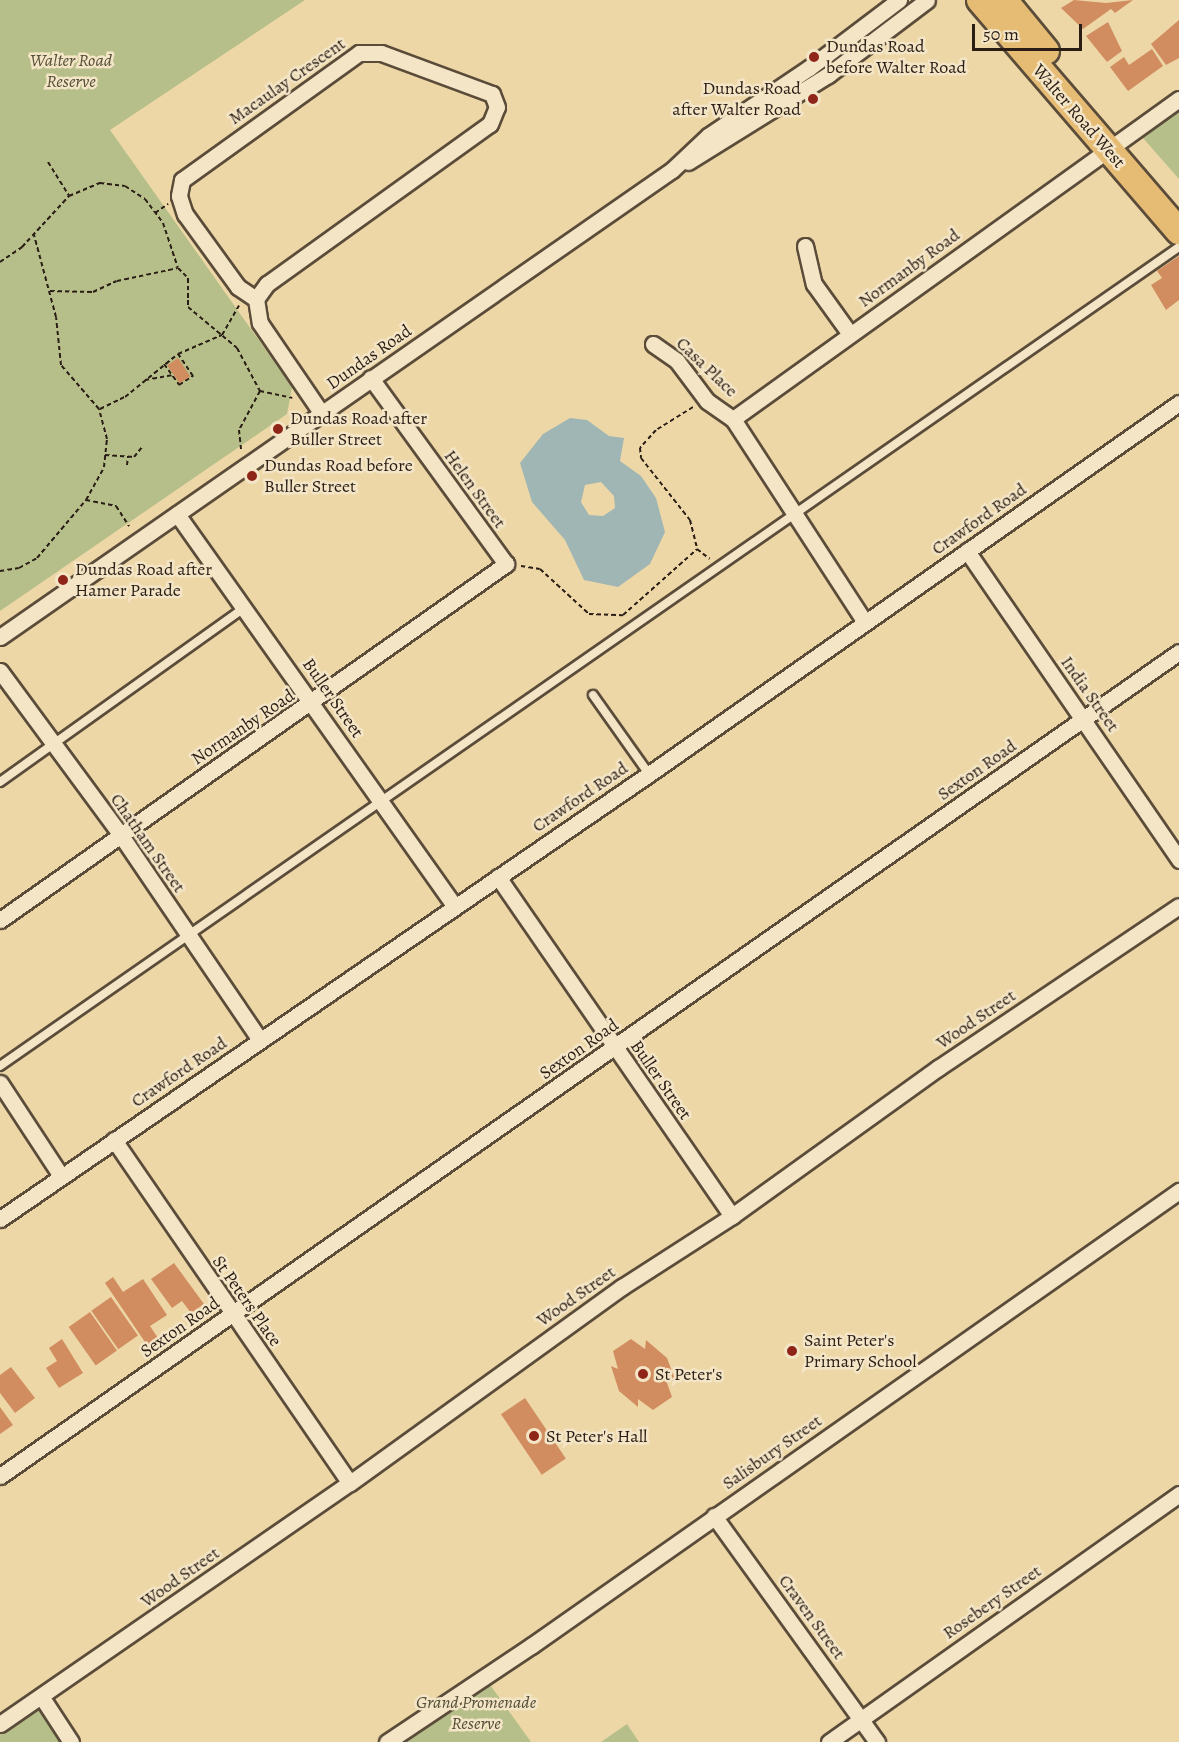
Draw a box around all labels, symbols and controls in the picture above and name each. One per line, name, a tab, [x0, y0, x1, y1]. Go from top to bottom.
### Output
scale bar	[975, 12, 1084, 50]
text: 50 m	[983, 22, 1019, 46]
street label: Macaulay Crescent	[225, 33, 349, 129]
place label: Dundas Road before Walter Road	[826, 36, 966, 78]
park label: Walter Road Reserve	[30, 50, 112, 92]
marker: Dundas Road before Walter Road	[807, 50, 821, 64]
street label: Walter Road West	[1028, 60, 1130, 172]
place label: Dundas Road after Walter Road	[672, 78, 801, 121]
marker: Dundas Road after Walter Road	[806, 92, 820, 106]
street label: Normanby Road	[854, 224, 964, 312]
street label: Dundas Road	[322, 320, 416, 394]
street label: Casa Place	[672, 332, 742, 402]
place label: Dundas Road after Buller Street	[290, 408, 427, 450]
marker: Dundas Road after Buller Street	[271, 422, 285, 436]
street label: Helen Street	[439, 446, 511, 532]
place label: Dundas Road before Buller Street	[264, 455, 413, 498]
marker: Dundas Road before Buller Street	[245, 469, 259, 483]
street label: Crawford Road	[928, 479, 1030, 559]
place label: Dundas Road after Hamer Parade	[75, 559, 212, 602]
marker: Dundas Road after Hamer Parade	[56, 573, 70, 587]
street label: India Street	[1056, 652, 1124, 736]
street label: Buller Street	[298, 654, 368, 742]
street label: Normanby Road	[187, 685, 299, 769]
street label: Sexton Road	[933, 735, 1021, 805]
street label: Crawford Road	[528, 757, 632, 837]
street label: Chatham Street	[106, 789, 190, 897]
street label: Wood Street	[932, 985, 1020, 1053]
street label: Sexton Road	[535, 1014, 623, 1084]
street label: Crawford Road	[127, 1032, 231, 1112]
street label: Buller Street	[626, 1036, 696, 1124]
street label: St Peters Place	[208, 1251, 286, 1351]
street label: Wood Street	[533, 1261, 619, 1331]
street label: Sexton Road	[136, 1292, 224, 1362]
place label: Saint Peter's Primary School	[804, 1330, 917, 1372]
marker: Saint Peter's Primary School	[785, 1344, 799, 1358]
place label: St Peter's	[655, 1363, 723, 1385]
marker: St Peter's	[636, 1367, 650, 1381]
street label: Salisbury Street	[718, 1410, 826, 1494]
place label: St Peter's Hall	[546, 1425, 647, 1447]
marker: St Peter's Hall	[527, 1429, 541, 1443]
street label: Wood Street	[137, 1542, 223, 1612]
street label: Rosebery Street	[939, 1560, 1045, 1644]
street label: Craven Street	[774, 1571, 850, 1663]
park label: Grand Promenade Reserve	[416, 1692, 536, 1734]

